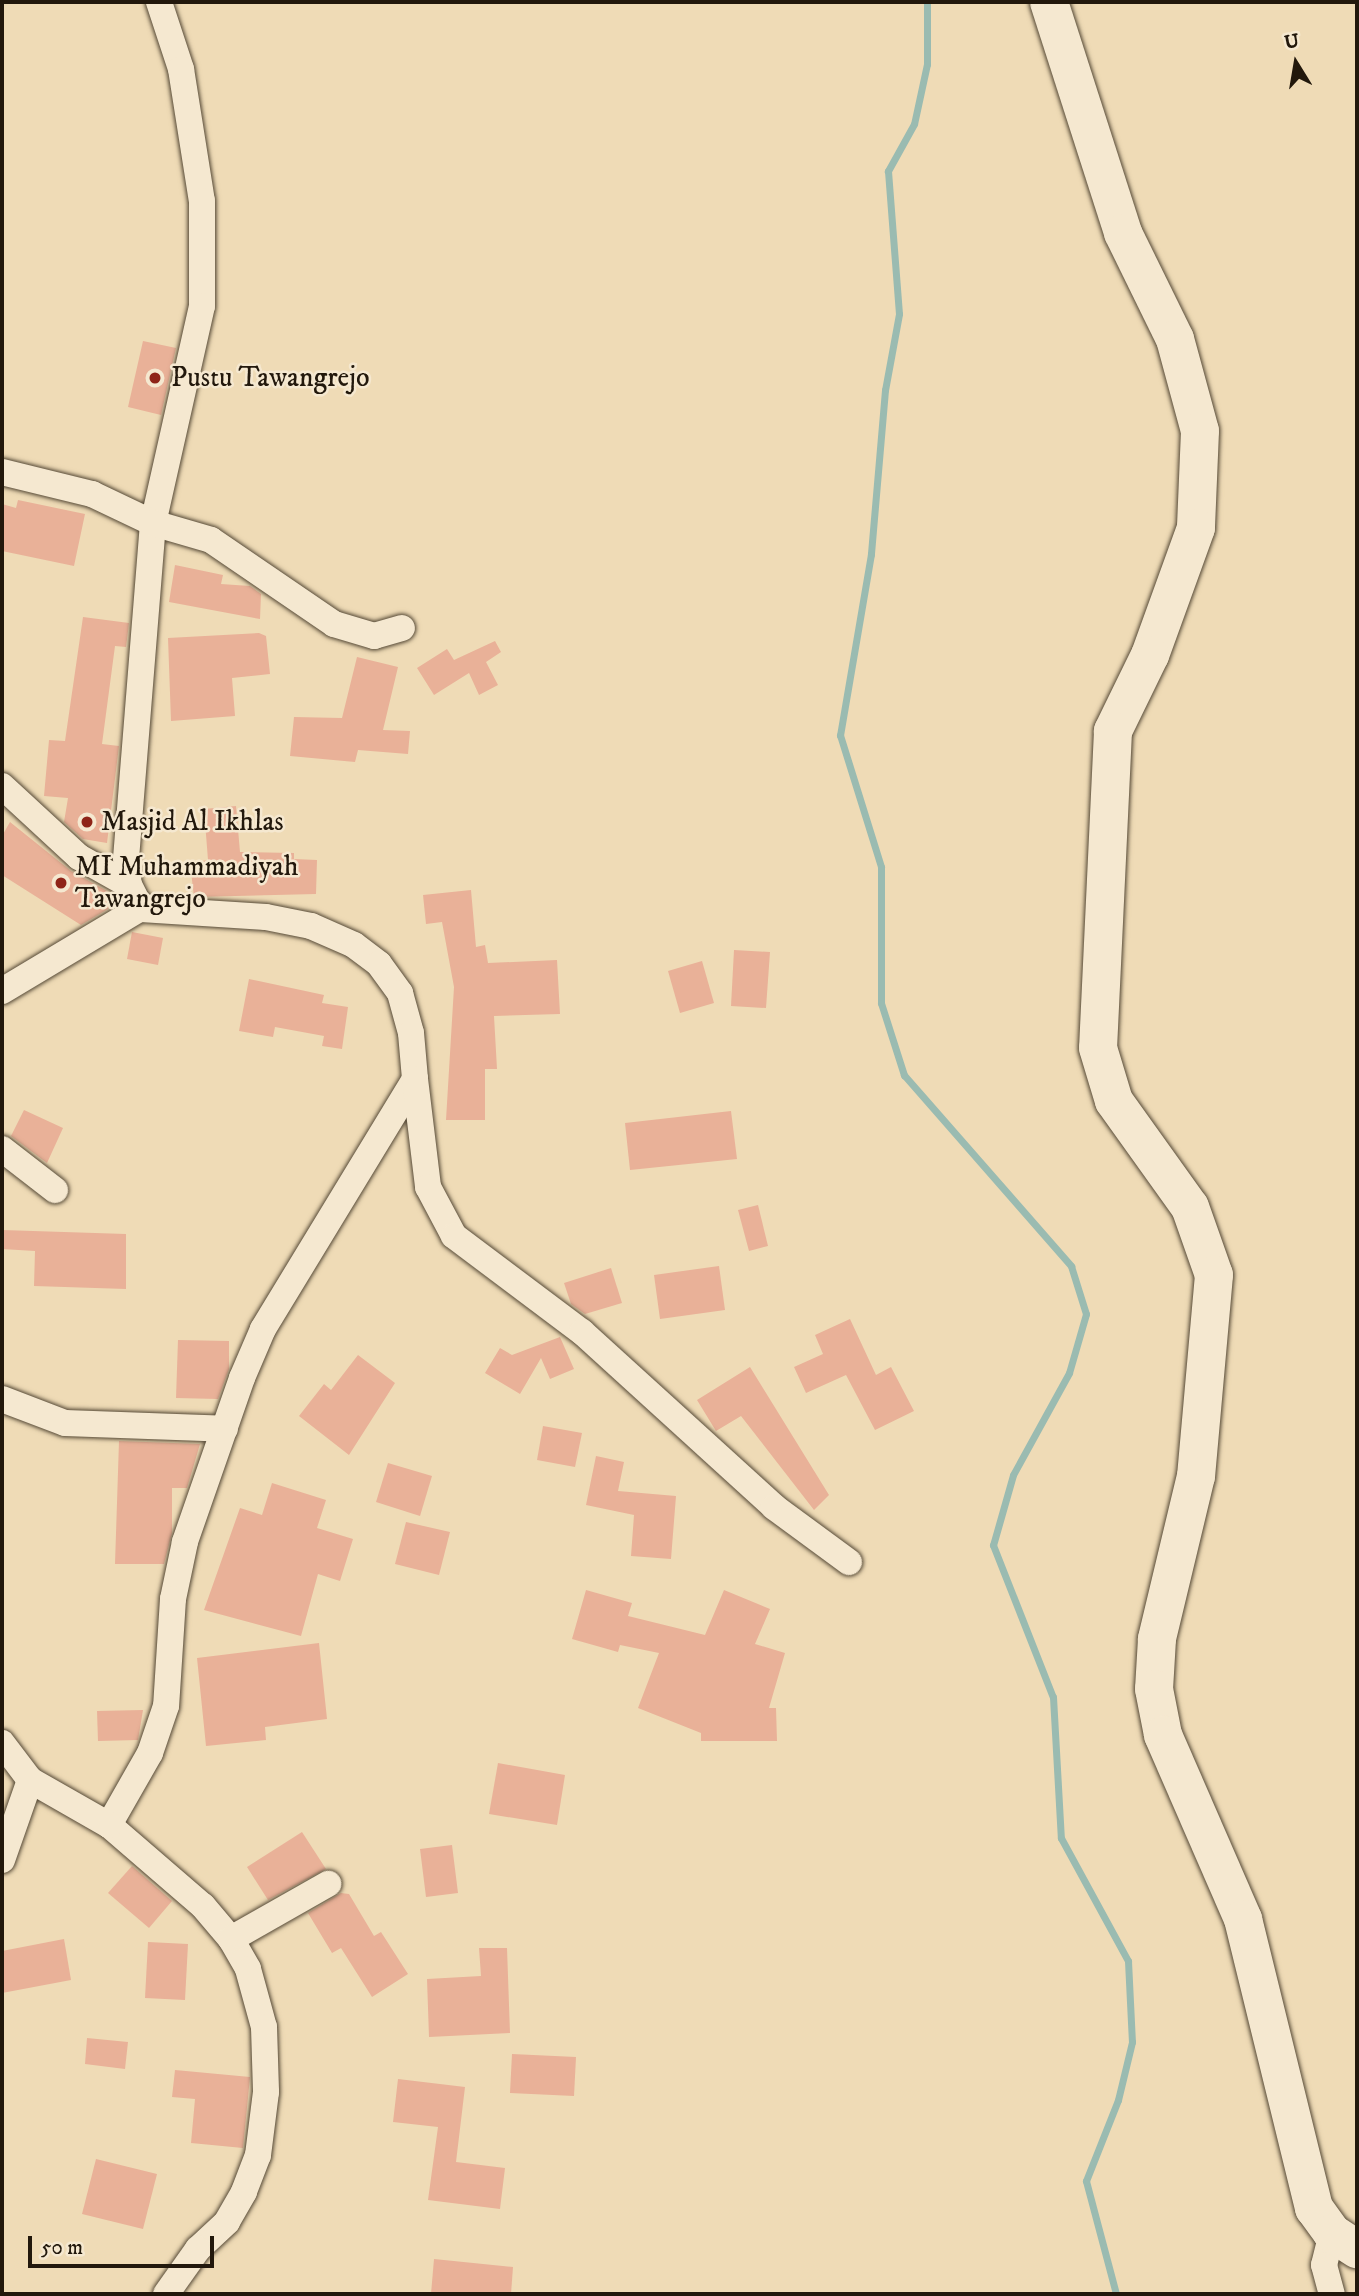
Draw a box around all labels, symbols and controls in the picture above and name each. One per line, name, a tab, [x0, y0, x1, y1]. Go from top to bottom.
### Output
north arrow	[1261, 28, 1331, 98]
text: U	[1282, 29, 1301, 55]
place label: Pustu Tawangrejo	[171, 361, 370, 395]
marker: Pustu Tawangrejo	[145, 368, 165, 388]
place label: Masjid Al Ikhlas	[101, 805, 284, 839]
marker: Masjid Al Ikhlas	[79, 814, 95, 830]
place label: MI Muhammadiyah Tawangrejo	[75, 850, 298, 916]
marker: MI Muhammadiyah Tawangrejo	[53, 875, 69, 891]
scale bar	[32, 2222, 217, 2266]
text: 50 m	[41, 2235, 83, 2261]

